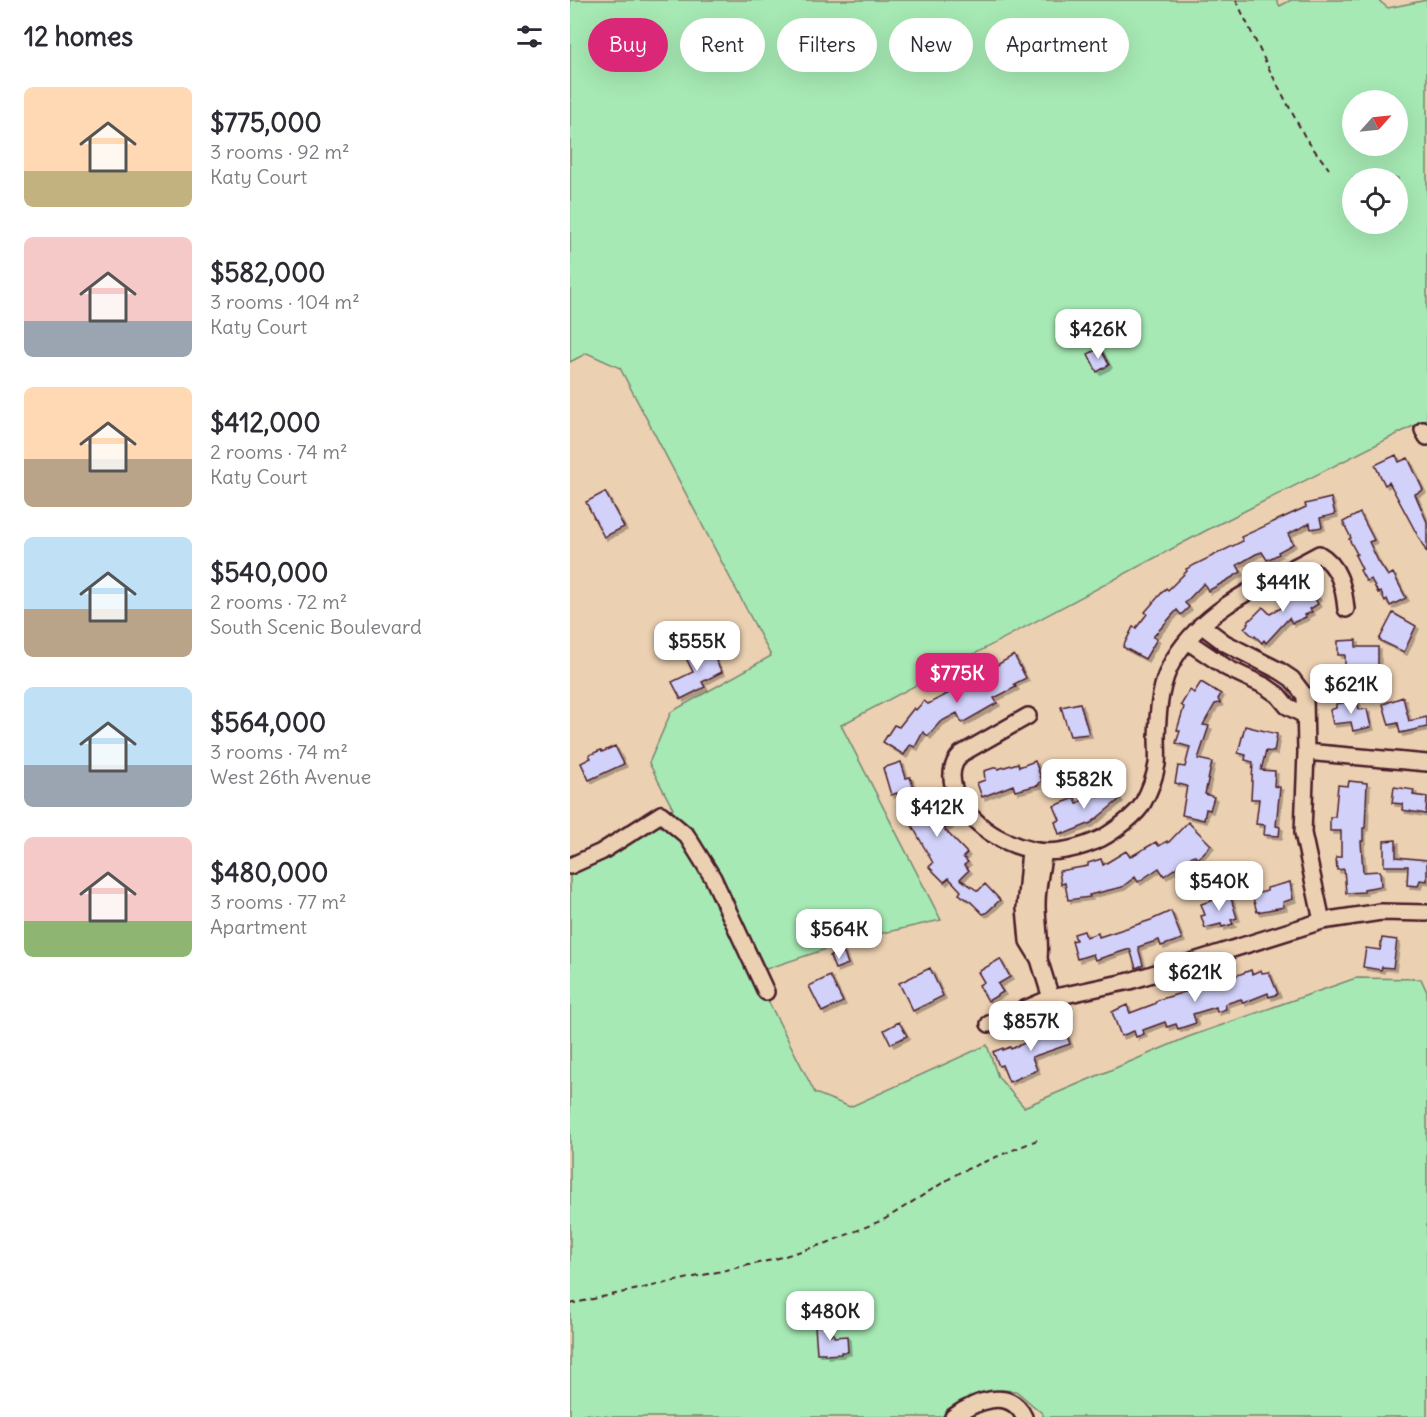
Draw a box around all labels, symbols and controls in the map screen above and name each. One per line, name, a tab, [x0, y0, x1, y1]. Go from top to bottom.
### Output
chip: Buy	[588, 18, 668, 72]
chip: Rent	[680, 18, 765, 72]
chip: Filters	[777, 18, 877, 72]
chip: New	[889, 18, 973, 72]
chip: Apartment	[985, 18, 1129, 72]
text: 12 homes	[24, 20, 133, 53]
icon: filters	[513, 20, 546, 53]
north arrow	[1342, 90, 1408, 156]
map controls	[1342, 90, 1408, 234]
text: $775,000	[210, 106, 322, 139]
icon: home	[72, 111, 144, 183]
text: 3 rooms · 92 m²	[210, 139, 349, 164]
text: Katy Court	[210, 164, 307, 189]
button: locate	[1342, 168, 1408, 234]
text: $582,000	[210, 256, 325, 289]
icon: home	[72, 261, 144, 333]
text: 3 rooms · 104 m²	[210, 289, 360, 314]
pin: $426K	[1056, 309, 1140, 360]
text: Katy Court	[210, 314, 307, 339]
text: $426K	[1069, 316, 1127, 341]
text: $412,000	[210, 406, 321, 439]
icon: home	[72, 411, 144, 483]
text: 2 rooms · 74 m²	[210, 439, 347, 464]
text: Katy Court	[210, 464, 307, 489]
text: $540,000	[210, 556, 328, 589]
icon: home	[72, 561, 144, 633]
pin: $441K	[1241, 562, 1325, 613]
text: $441K	[1256, 569, 1310, 594]
text: 2 rooms · 72 m²	[210, 589, 347, 614]
text: South Scenic Boulevard	[210, 614, 422, 639]
pin: $555K	[655, 621, 739, 672]
text: $555K	[668, 628, 726, 653]
pin: $775K	[915, 653, 999, 704]
text: $775K	[930, 660, 984, 685]
pin: $621K	[1309, 664, 1393, 715]
text: $621K	[1324, 671, 1378, 696]
text: $564,000	[210, 706, 326, 739]
icon: home	[72, 711, 144, 783]
text: 3 rooms · 74 m²	[210, 739, 348, 764]
pin: $582K	[1042, 759, 1126, 810]
text: West 26th Avenue	[210, 764, 371, 789]
text: $582K	[1055, 766, 1113, 791]
pin: $412K	[895, 787, 979, 838]
text: $412K	[910, 794, 964, 819]
text: $480,000	[210, 856, 328, 889]
icon: home	[72, 861, 144, 933]
pin: $540K	[1177, 861, 1261, 912]
text: $540K	[1189, 868, 1249, 893]
text: 3 rooms · 77 m²	[210, 889, 347, 914]
pin: $564K	[797, 909, 881, 960]
text: Apartment	[210, 914, 307, 939]
text: $564K	[810, 916, 868, 941]
pin: $621K	[1153, 952, 1237, 1003]
text: $621K	[1168, 959, 1222, 984]
pin: $857K	[989, 1001, 1073, 1052]
text: $857K	[1003, 1008, 1059, 1033]
pin: $480K	[788, 1291, 872, 1342]
text: $480K	[800, 1298, 860, 1323]

